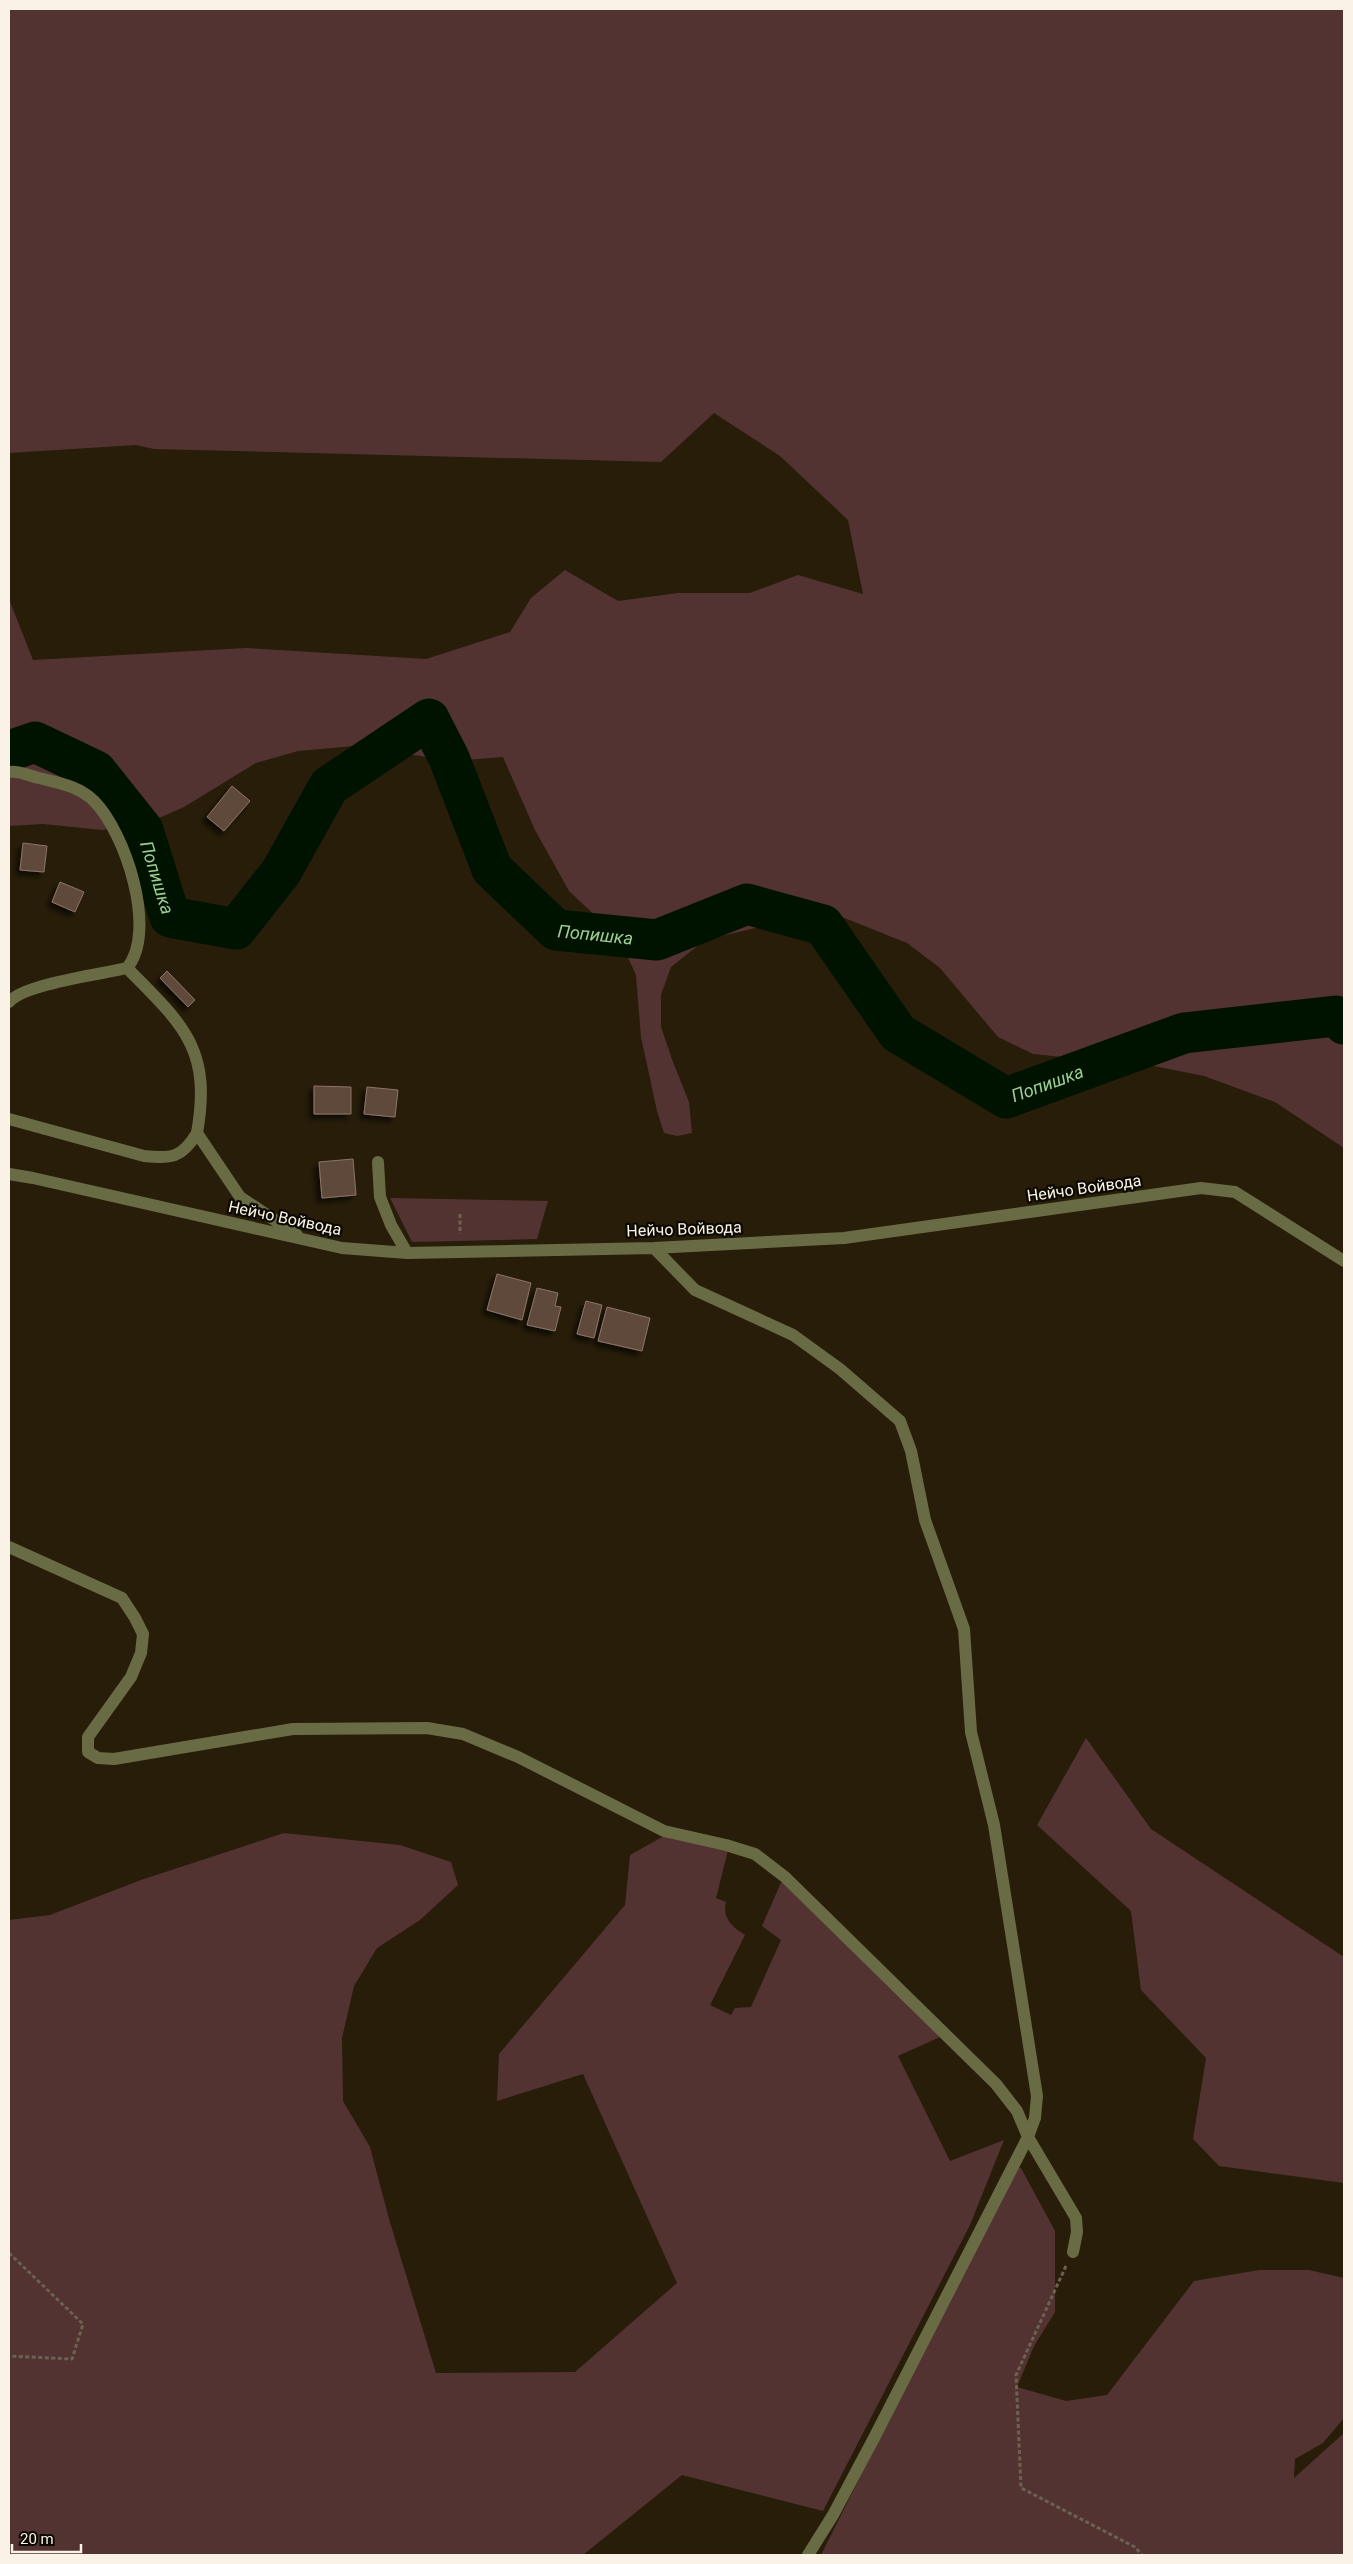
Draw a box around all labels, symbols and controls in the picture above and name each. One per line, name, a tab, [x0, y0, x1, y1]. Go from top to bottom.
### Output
water label: Попишка	[136, 838, 179, 917]
water label: Попишка	[557, 920, 634, 948]
water label: Попишка	[1008, 1060, 1086, 1106]
street label: Нейчо Войвода	[1026, 1171, 1142, 1205]
street label: Нейчо Войвода	[227, 1197, 343, 1239]
street label: Нейчо Войвода	[626, 1217, 742, 1241]
scale bar	[12, 2522, 81, 2554]
text: 20 m	[20, 2530, 54, 2548]

